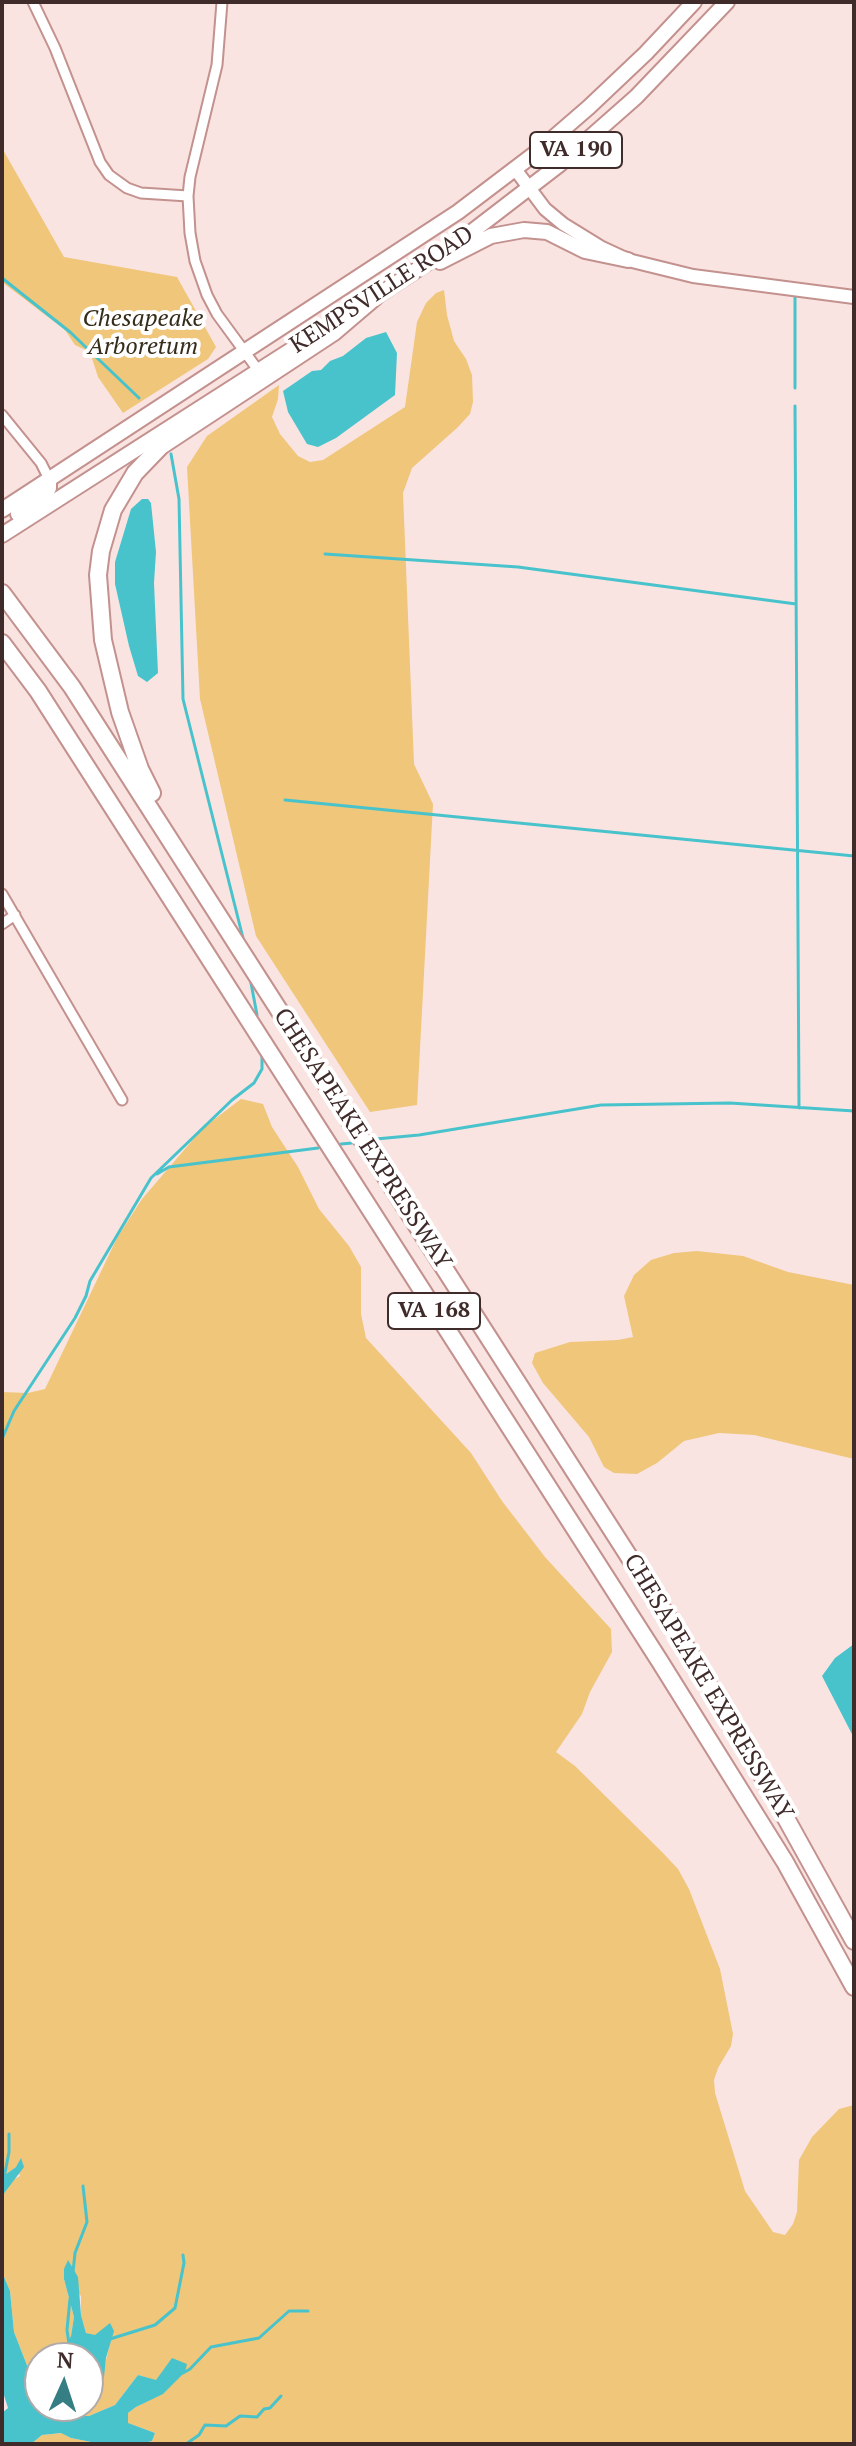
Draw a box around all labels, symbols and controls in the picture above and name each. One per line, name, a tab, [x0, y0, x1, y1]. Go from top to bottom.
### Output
road number: VA 190	[530, 132, 622, 168]
street label: KEMPSVILLE ROAD	[285, 220, 479, 360]
park label: Chesapeake Arboretum	[83, 305, 203, 361]
street label: CHESAPEAKE EXPRESSWAY	[267, 1003, 457, 1275]
road number: VA 168	[388, 1293, 480, 1329]
street label: CHESAPEAKE EXPRESSWAY	[617, 1549, 799, 1825]
north arrow	[24, 2342, 104, 2422]
text: N	[56, 2345, 74, 2374]

